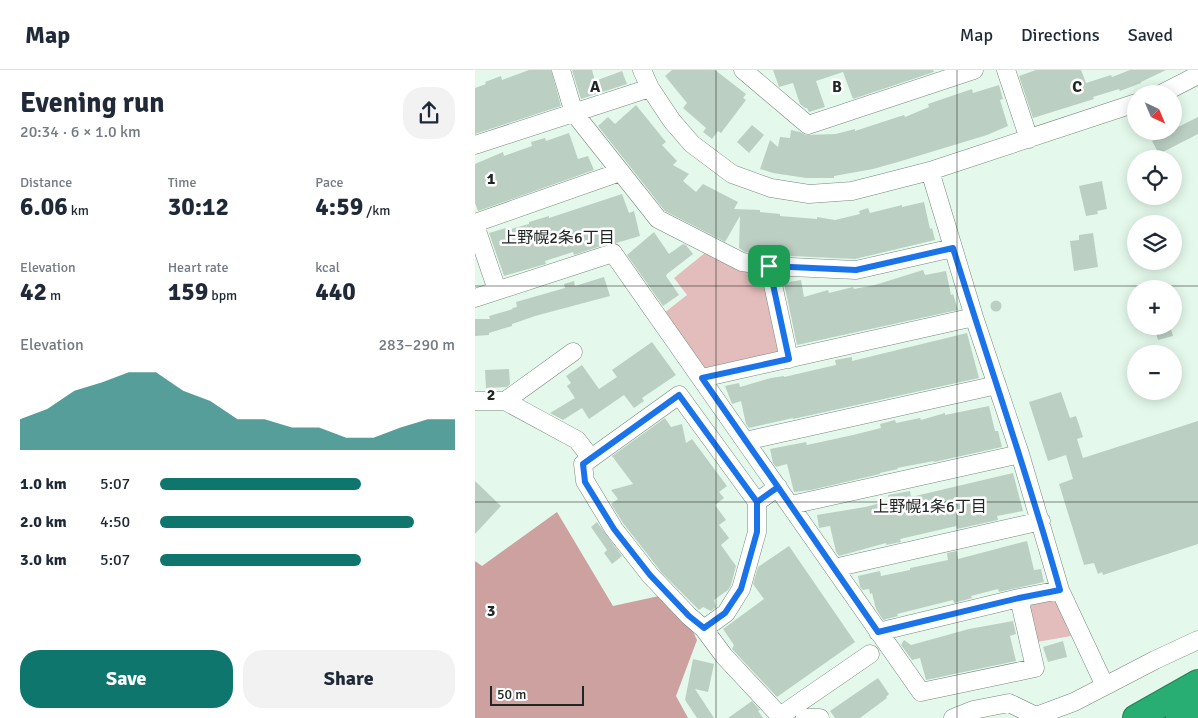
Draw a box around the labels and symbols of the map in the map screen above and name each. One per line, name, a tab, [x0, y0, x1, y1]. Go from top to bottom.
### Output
text: A	[590, 77, 601, 97]
text: B	[832, 77, 842, 97]
text: C	[1072, 77, 1082, 97]
north arrow	[1127, 85, 1183, 140]
text: 1	[487, 169, 496, 189]
district label: 上野幌2条6丁目	[501, 228, 615, 248]
pin	[748, 245, 790, 287]
text: 2	[487, 385, 495, 405]
district label: 上野幌1条6丁目	[873, 497, 987, 517]
text: 3	[487, 601, 495, 621]
scale bar	[490, 683, 584, 706]

